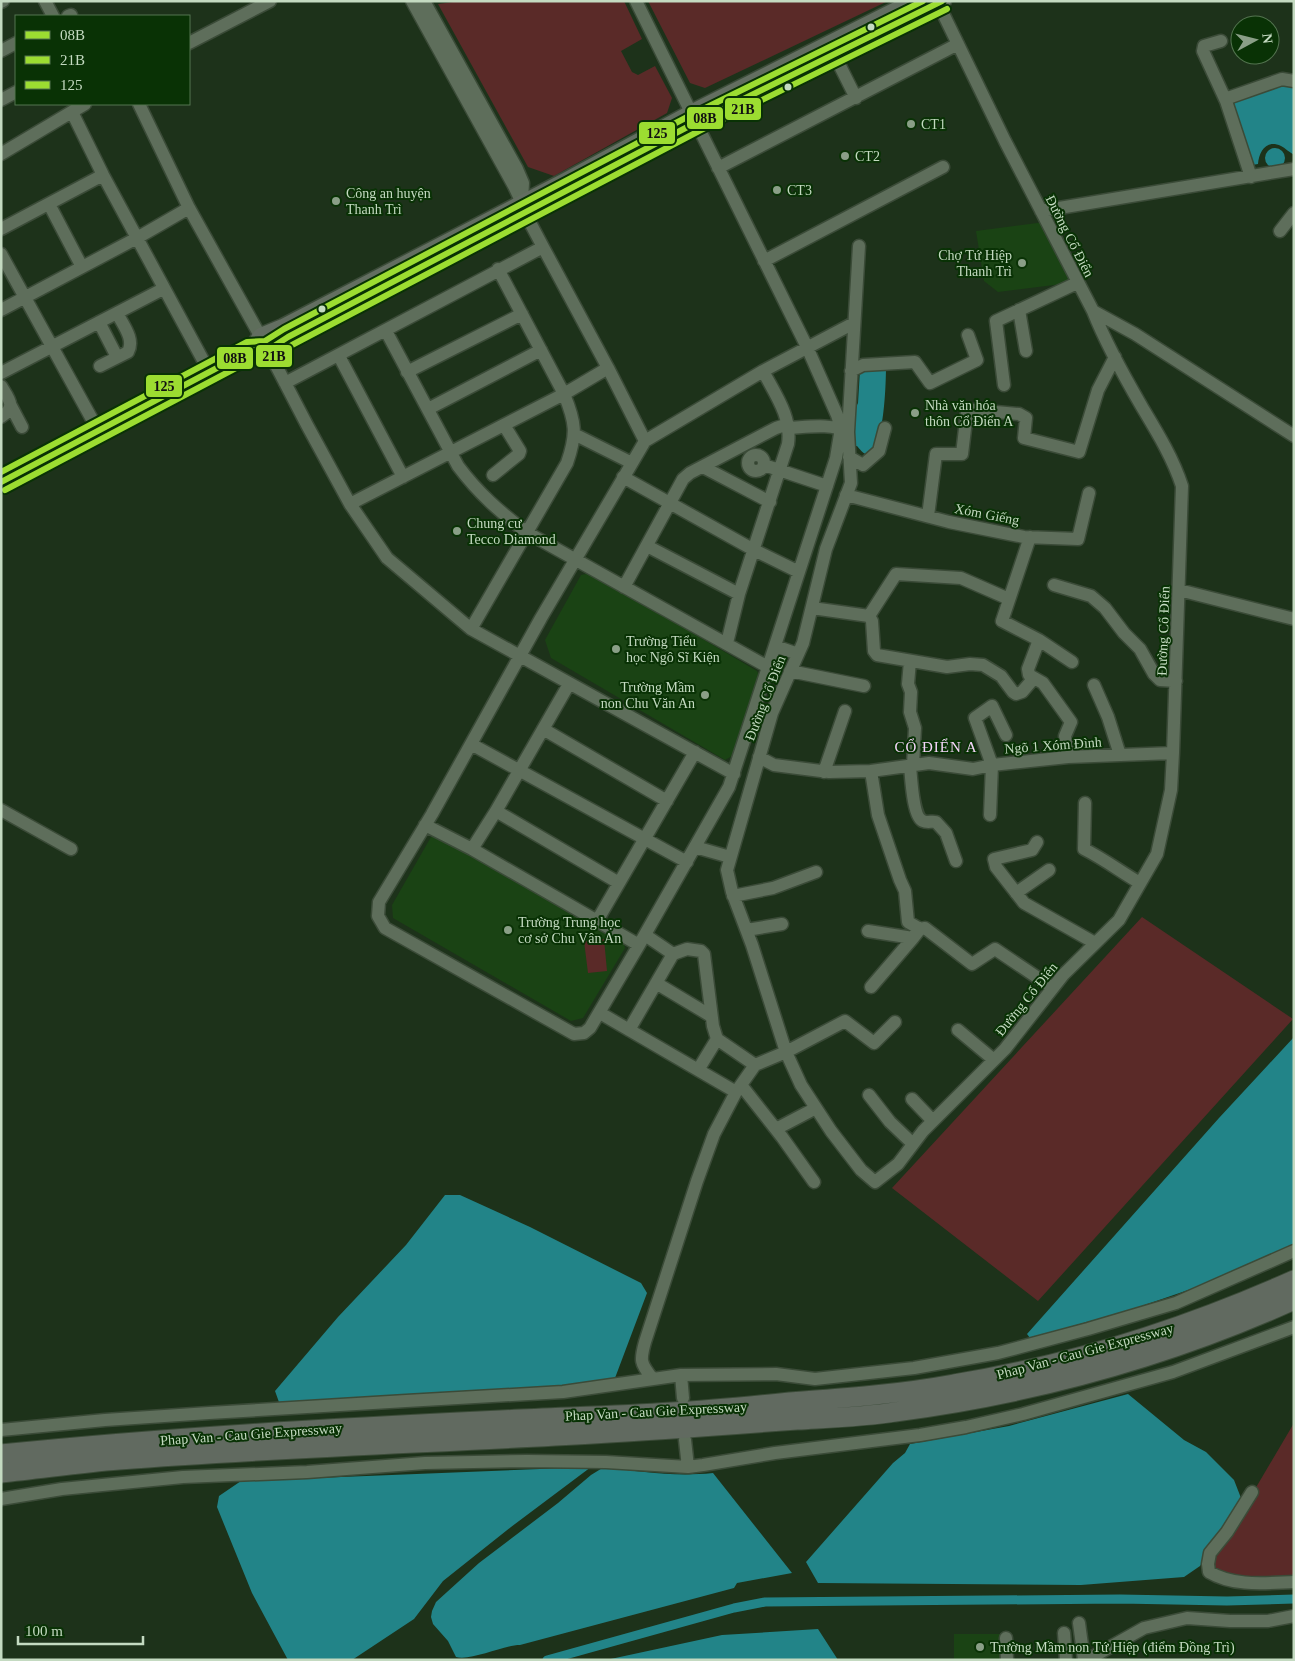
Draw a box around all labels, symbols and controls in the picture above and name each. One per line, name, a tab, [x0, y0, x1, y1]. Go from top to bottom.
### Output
legend	[15, 15, 190, 105]
north arrow	[1230, 15, 1280, 65]
unlabelled marker	[866, 22, 876, 32]
text: 08B	[60, 27, 85, 43]
text: N	[1259, 33, 1275, 44]
text: 21B	[60, 52, 85, 68]
text: 125	[60, 77, 83, 93]
unlabelled marker	[783, 82, 793, 92]
line badge: 21B	[724, 97, 762, 121]
text: 21B	[731, 102, 755, 117]
line badge: 08B	[686, 106, 724, 130]
text: 08B	[693, 111, 717, 126]
place label: CT1	[921, 117, 946, 132]
marker: CT1	[905, 118, 917, 130]
line badge: 125	[638, 121, 676, 145]
text: 125	[647, 126, 668, 141]
place label: CT2	[855, 149, 880, 164]
marker: CT2	[839, 150, 851, 162]
place label: CT3	[787, 183, 812, 198]
marker: CT3	[771, 184, 783, 196]
place label: Công an huyện Thanh Trì	[346, 186, 431, 217]
street label: Đường Cổ Điển	[1043, 193, 1097, 280]
marker: Công an huyện Thanh Trì	[330, 195, 342, 207]
place label: Chợ Tứ Hiệp Thanh Trì	[938, 248, 1012, 279]
marker: Chợ Tứ Hiệp Thanh Trì	[1016, 257, 1028, 269]
unlabelled marker	[317, 304, 327, 314]
line badge: 21B	[255, 344, 293, 368]
line badge: 08B	[216, 346, 254, 370]
text: 21B	[262, 349, 286, 364]
text: 08B	[223, 351, 247, 366]
line badge: 125	[145, 374, 183, 398]
text: 125	[154, 379, 175, 394]
place label: Nhà văn hóa thôn Cổ Điển A	[925, 398, 1014, 429]
marker: Nhà văn hóa thôn Cổ Điển A	[909, 407, 921, 419]
street label: Xóm Giếng	[953, 501, 1021, 528]
place label: Chung cư Tecco Diamond	[467, 516, 556, 547]
marker: Chung cư Tecco Diamond	[451, 525, 463, 537]
street label: Đường Cổ Điển	[1154, 586, 1173, 676]
place label: Trường Tiểu học Ngô Sĩ Kiện	[626, 634, 720, 665]
marker: Trường Tiểu học Ngô Sĩ Kiện	[610, 643, 622, 655]
street label: Đường Cổ Điển	[742, 654, 789, 743]
place label: Trường Mầm non Chu Văn An	[601, 680, 695, 711]
marker: Trường Mầm non Chu Văn An	[699, 689, 711, 701]
street label: Ngõ 1 Xóm Đình	[1004, 735, 1102, 756]
district label: CỔ ĐIỂN A	[894, 738, 978, 755]
place label: Trường Trung học cơ sở Chu Vân An	[518, 915, 621, 946]
marker: Trường Trung học cơ sở Chu Vân An	[502, 924, 514, 936]
street label: Đường Cổ Điển	[992, 960, 1060, 1039]
street label: Phap Van - Cau Gie Expressway	[995, 1321, 1175, 1382]
street label: Phap Van - Cau Gie Expressway	[565, 1399, 747, 1424]
street label: Phap Van - Cau Gie Expressway	[160, 1421, 342, 1448]
scale bar	[18, 1614, 142, 1646]
text: 100 m	[25, 1623, 63, 1639]
place label: Trường Mầm non Tứ Hiệp (điểm Đồng Trì)	[990, 1640, 1235, 1656]
marker: Trường Mầm non Tứ Hiệp (điểm Đồng Trì)	[974, 1641, 986, 1653]

